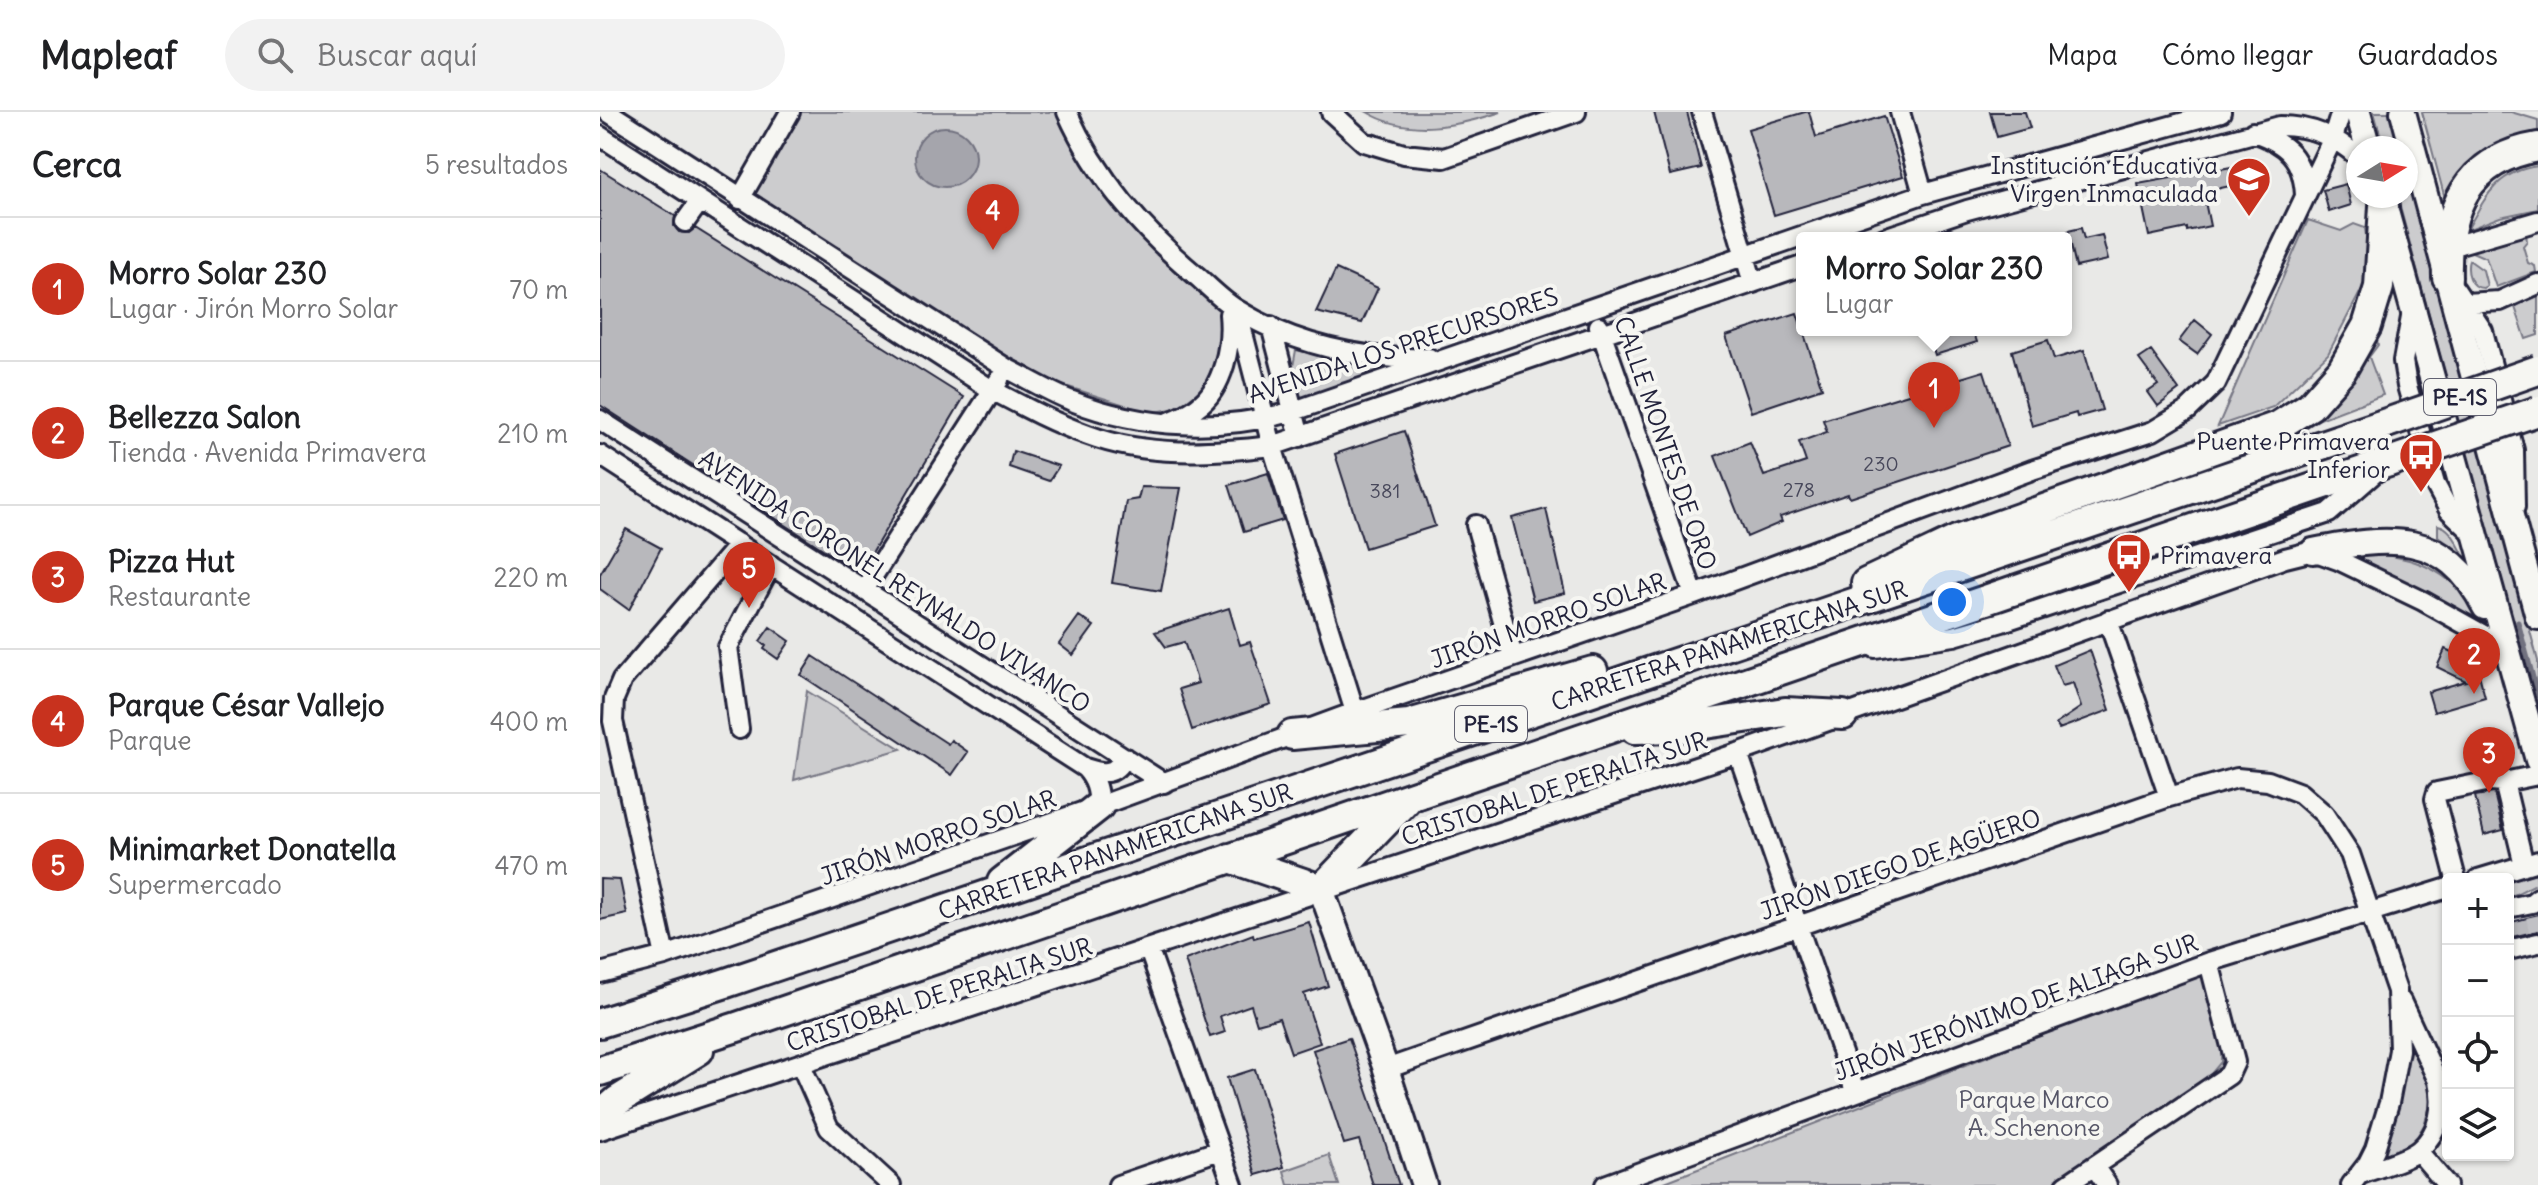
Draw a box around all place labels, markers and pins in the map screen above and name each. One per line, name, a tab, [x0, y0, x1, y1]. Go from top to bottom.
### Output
place label: Institución Educativa Virgen Inmaculada	[1991, 150, 2218, 208]
school or university icon: Institución Educativa Virgen Inmaculada	[2225, 155, 2273, 218]
pin: 4	[967, 184, 1019, 250]
pin: 1	[1908, 362, 1960, 428]
place label: Puente Primavera Inferior	[2196, 426, 2390, 484]
bus stop icon: Puente Primavera Inferior	[2397, 431, 2445, 494]
bus stop icon: Primavera	[2105, 531, 2153, 594]
place label: Primavera	[2160, 540, 2272, 570]
pin: 5	[723, 542, 775, 608]
pin: 2	[2448, 628, 2500, 694]
pin: 3	[2463, 727, 2515, 793]

